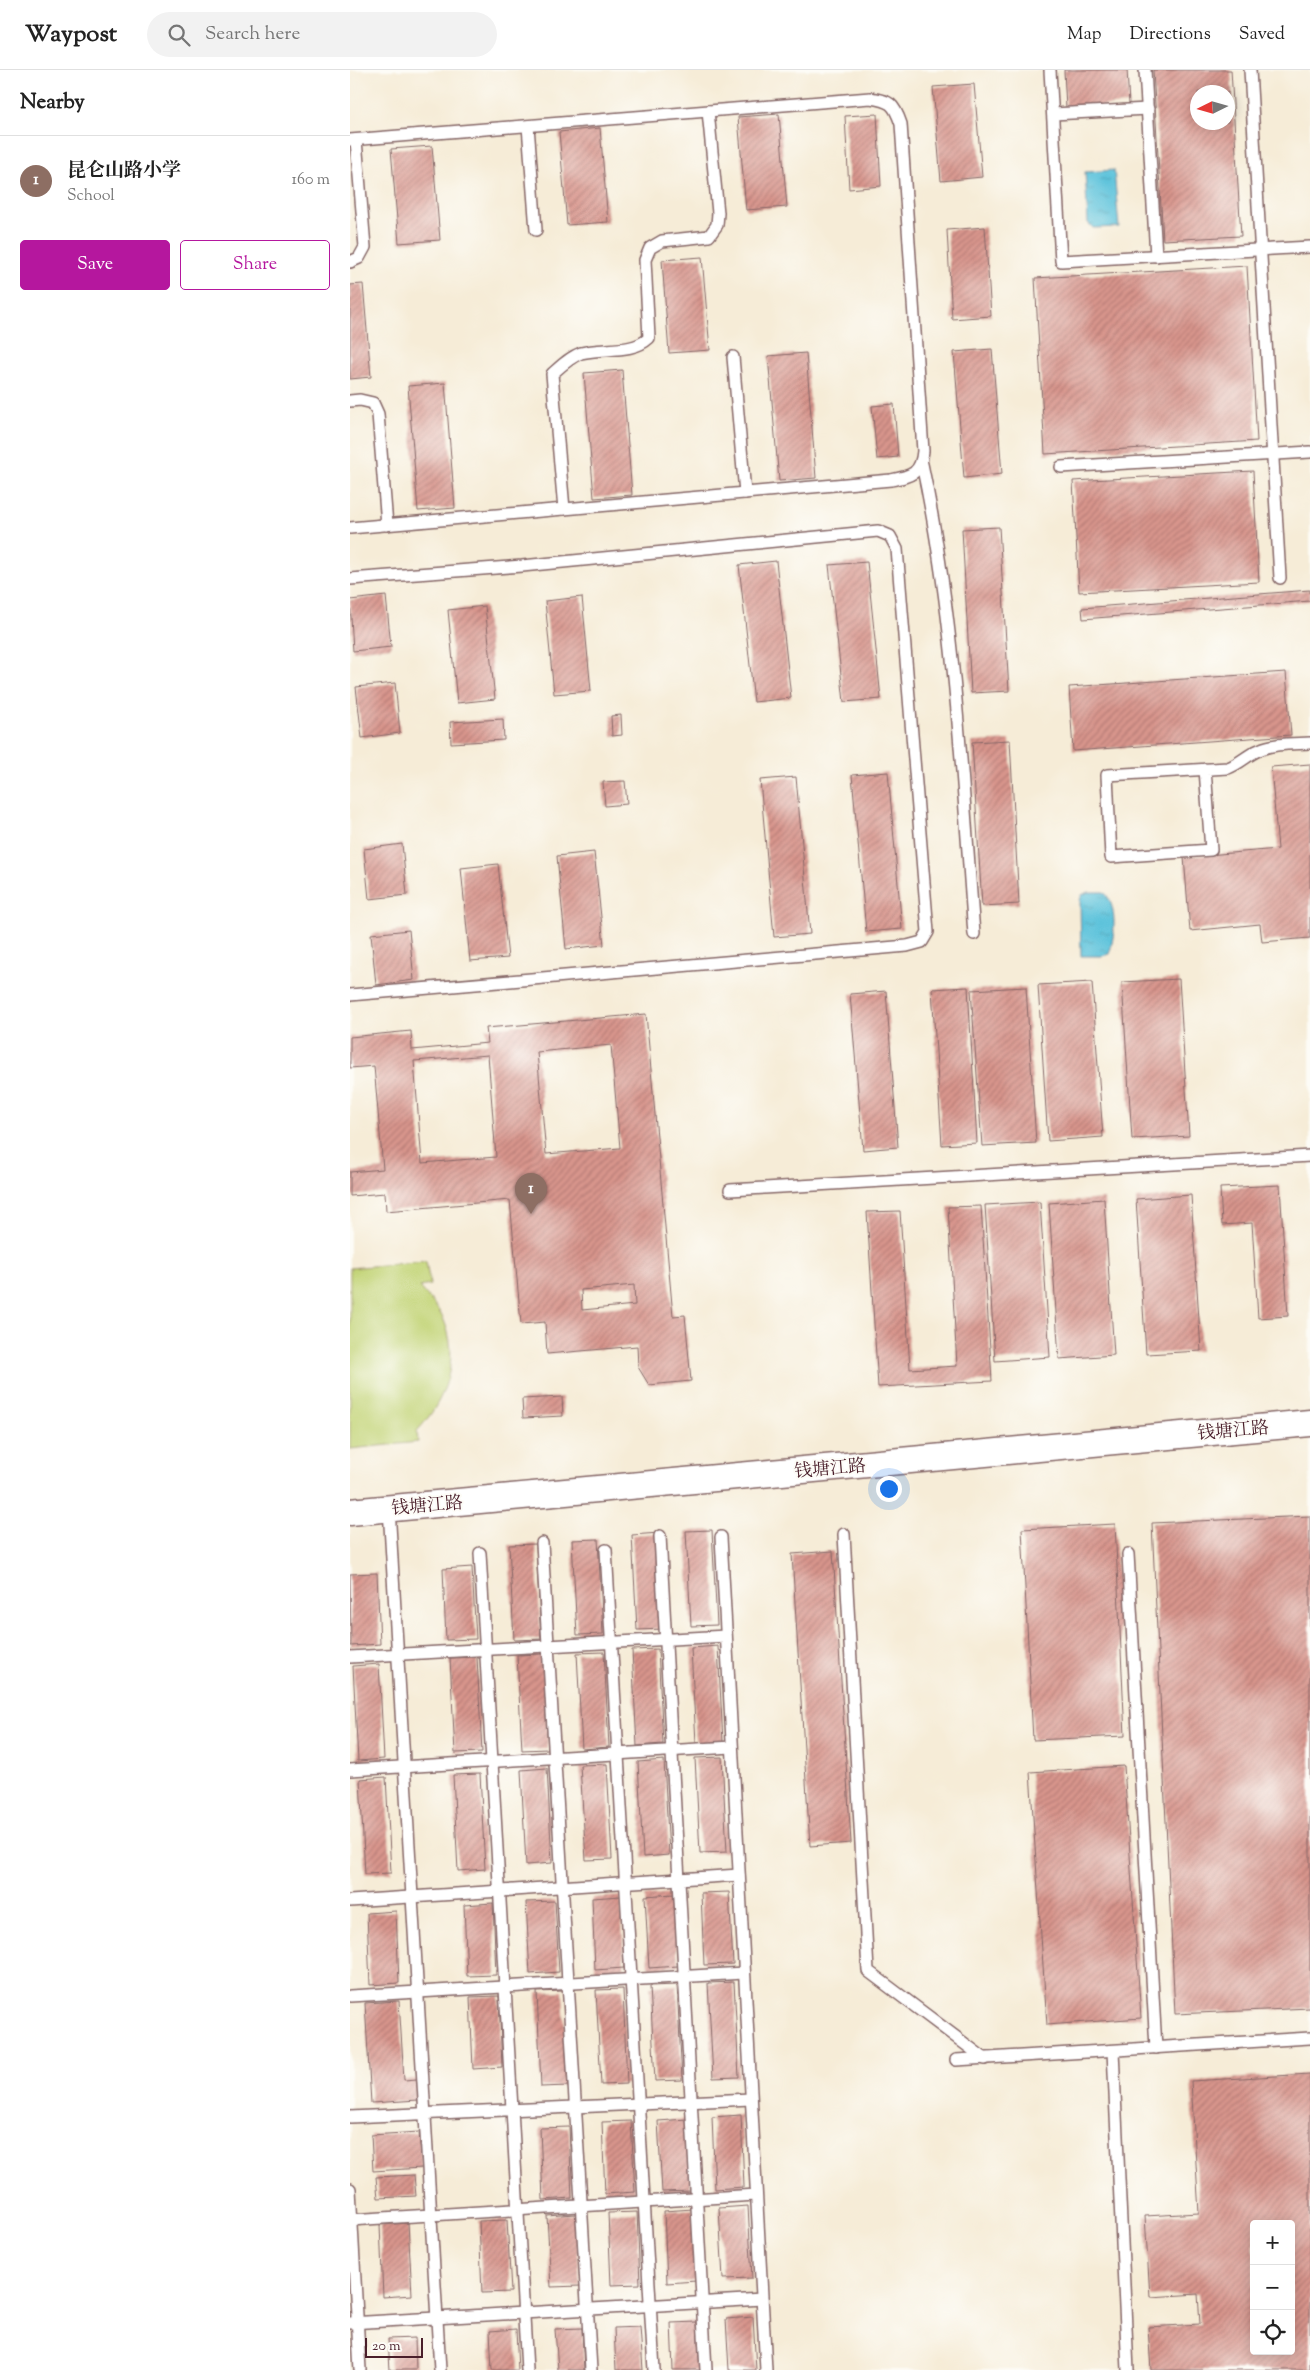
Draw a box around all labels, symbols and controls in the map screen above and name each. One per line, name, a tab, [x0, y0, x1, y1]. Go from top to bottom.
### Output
search box	[147, 12, 497, 57]
text: Waypost	[25, 18, 117, 52]
icon: search	[165, 21, 193, 49]
text: Search here	[205, 21, 300, 48]
text: Map	[1067, 22, 1102, 48]
text: Directions	[1130, 22, 1211, 48]
text: Saved	[1239, 22, 1285, 48]
north arrow	[1190, 85, 1235, 130]
text: Nearby	[20, 88, 85, 118]
text: 昆仑山路小学	[67, 158, 181, 185]
text: 1	[33, 169, 39, 192]
text: 160 m	[292, 169, 330, 192]
text: School	[67, 185, 115, 208]
button: Save	[20, 240, 170, 290]
button: Share	[180, 240, 330, 290]
pin: 1	[515, 1173, 547, 1214]
street label: 钱塘江路	[1196, 1416, 1270, 1448]
street label: 钱塘江路	[793, 1454, 867, 1486]
your location	[876, 1476, 902, 1502]
street label: 钱塘江路	[390, 1491, 464, 1523]
map controls	[1250, 2220, 1295, 2355]
button: +	[1250, 2220, 1295, 2265]
button: −	[1250, 2265, 1295, 2310]
button: locate	[1250, 2310, 1295, 2355]
scale bar	[365, 2335, 422, 2358]
text: 20 m	[372, 2337, 401, 2357]

